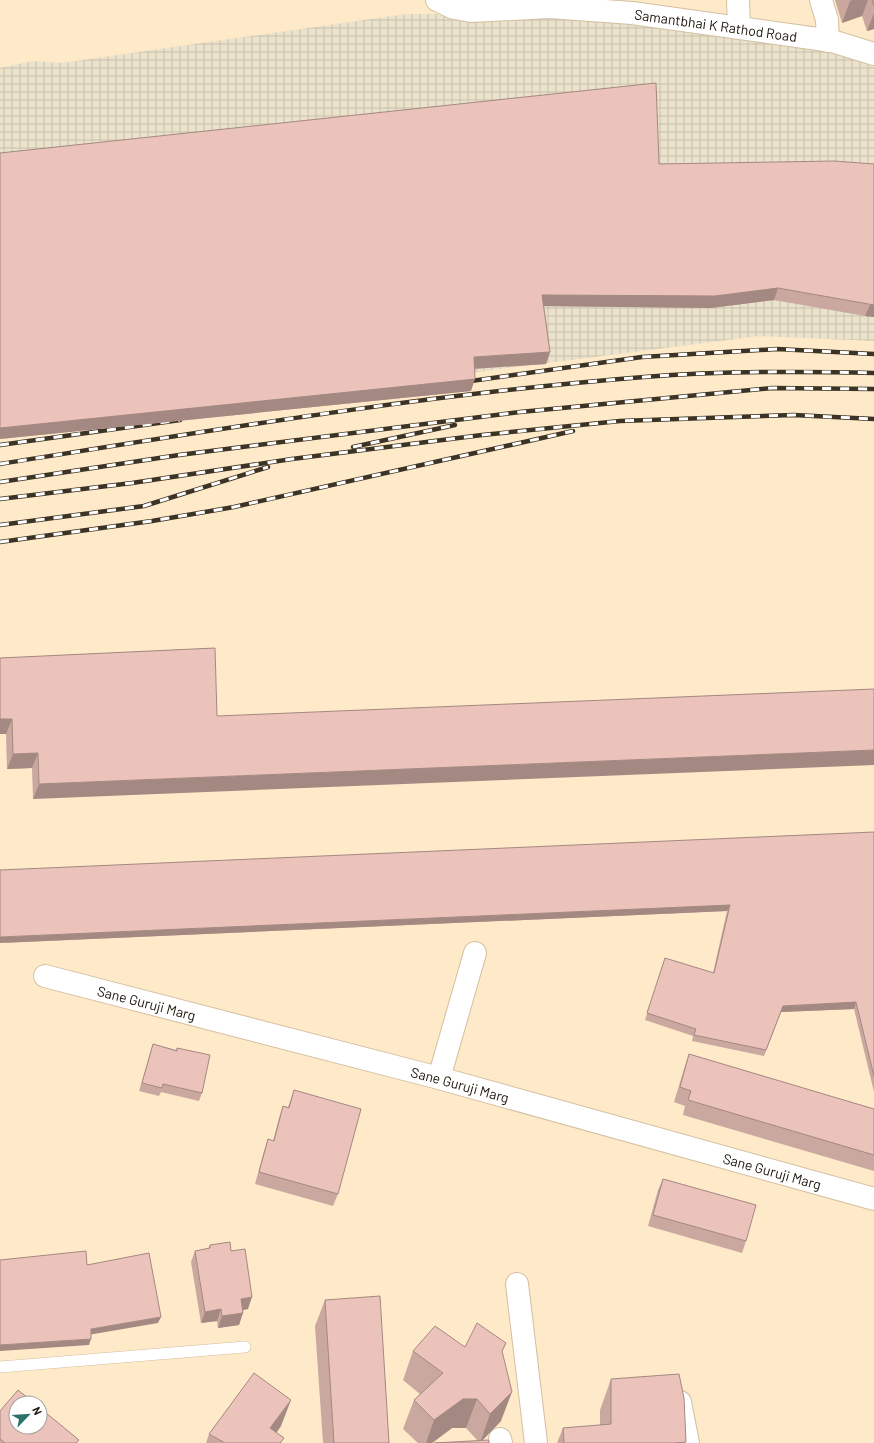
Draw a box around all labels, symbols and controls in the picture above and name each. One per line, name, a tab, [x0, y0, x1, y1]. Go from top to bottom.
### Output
street label: Samantbhai K Rathod Road	[633, 5, 798, 45]
street label: Sane Guruji Marg	[96, 981, 198, 1023]
street label: Sane Guruji Marg	[409, 1063, 511, 1106]
street label: Sane Guruji Marg	[721, 1149, 823, 1192]
north arrow	[8, 1395, 48, 1435]
text: N	[30, 1404, 45, 1417]

